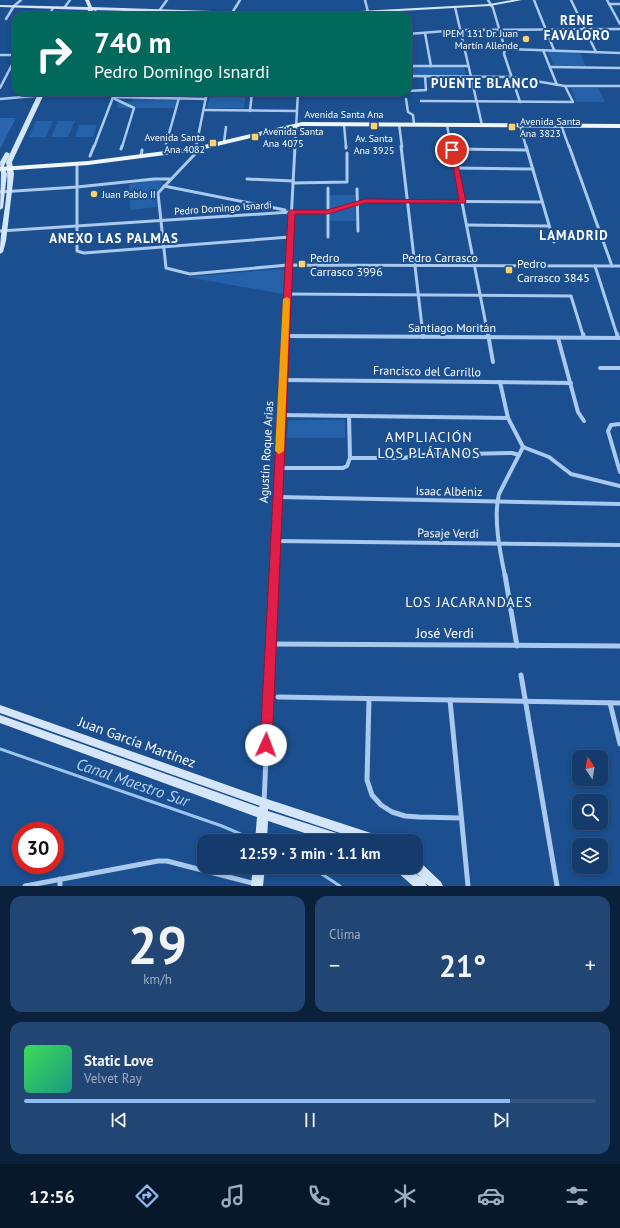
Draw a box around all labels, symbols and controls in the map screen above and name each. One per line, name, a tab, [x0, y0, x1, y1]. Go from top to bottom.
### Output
district label: RENE FAVALORO	[544, 12, 610, 44]
text: 740 m	[94, 24, 171, 61]
place label: IPEM 131 Dr. Juan Martín Allende	[442, 27, 518, 52]
icon: right	[28, 28, 80, 80]
marker: IPEM 131 Dr. Juan Martín Allende	[521, 34, 531, 44]
text: Pedro Domingo Isnardi	[94, 60, 270, 83]
district label: PUENTE BLANCO	[431, 75, 539, 92]
street label: Avenida Santa Ana	[304, 108, 384, 121]
place label: Avenida Santa Ana 3823	[520, 115, 581, 140]
marker: Av. Santa Ana 3925	[369, 121, 379, 131]
marker: Avenida Santa Ana 3823	[507, 122, 517, 132]
place label: Avenida Santa Ana 4075	[263, 125, 324, 150]
place label: Avenida Santa Ana 4082	[144, 131, 205, 156]
marker: Avenida Santa Ana 4075	[250, 132, 260, 142]
place label: Av. Santa Ana 3925	[354, 132, 394, 157]
pin	[435, 133, 469, 167]
marker: Avenida Santa Ana 4082	[208, 138, 218, 148]
icon: arrive	[441, 139, 463, 161]
place label: Juan Pablo II	[101, 188, 156, 201]
marker: Juan Pablo II	[89, 189, 99, 199]
street label: Pedro Domingo Isnardi	[174, 198, 272, 218]
district label: LAMADRID	[539, 227, 609, 244]
district label: ANEXO LAS PALMAS	[49, 230, 179, 247]
place label: Pedro Carrasco 3996	[310, 250, 383, 279]
street label: Pedro Carrasco	[402, 250, 478, 265]
place label: Pedro Carrasco 3845	[517, 256, 590, 285]
marker: Pedro Carrasco 3996	[297, 259, 307, 269]
marker: Pedro Carrasco 3845	[504, 265, 514, 275]
street label: Santiago Moritán	[408, 320, 496, 335]
street label: Francisco del Carrillo	[373, 363, 481, 379]
street label: Agustín Roque Arias	[256, 401, 276, 503]
district label: AMPLIACIÓN LOS PLÁTANOS	[378, 428, 480, 462]
street label: Isaac Albéniz	[416, 483, 482, 499]
street label: Pasaje Verdi	[417, 525, 479, 541]
district label: LOS JACARANDAES	[405, 593, 533, 611]
street label: José Verdi	[415, 624, 474, 642]
street label: Juan García Martínez	[75, 712, 198, 772]
position arrow	[245, 724, 287, 766]
north arrow	[572, 750, 608, 786]
map controls	[572, 750, 608, 874]
water label: Canal Maestro Sur	[74, 753, 194, 811]
button: search	[572, 794, 608, 830]
speed limit sign: 30	[12, 822, 64, 874]
button: layers	[572, 838, 608, 874]
text: 12:59 · 3 min · 1.1 km	[239, 844, 381, 863]
text: 29	[128, 911, 187, 978]
text: Clima	[329, 926, 361, 943]
text: 21°	[439, 946, 486, 985]
text: −	[329, 951, 340, 979]
text: +	[585, 951, 596, 979]
text: km/h	[143, 971, 172, 988]
text: Static Love	[84, 1051, 154, 1070]
text: Velvet Ray	[84, 1070, 142, 1087]
icon: previous	[108, 1109, 130, 1131]
icon: pause	[299, 1109, 321, 1131]
icon: next	[490, 1109, 512, 1131]
icon: directions	[133, 1182, 161, 1210]
icon: music	[219, 1182, 247, 1210]
icon: phone	[305, 1182, 333, 1210]
icon: climate	[391, 1182, 419, 1210]
icon: car	[477, 1182, 505, 1210]
icon: filters	[563, 1182, 591, 1210]
text: 12:56	[29, 1185, 75, 1208]

